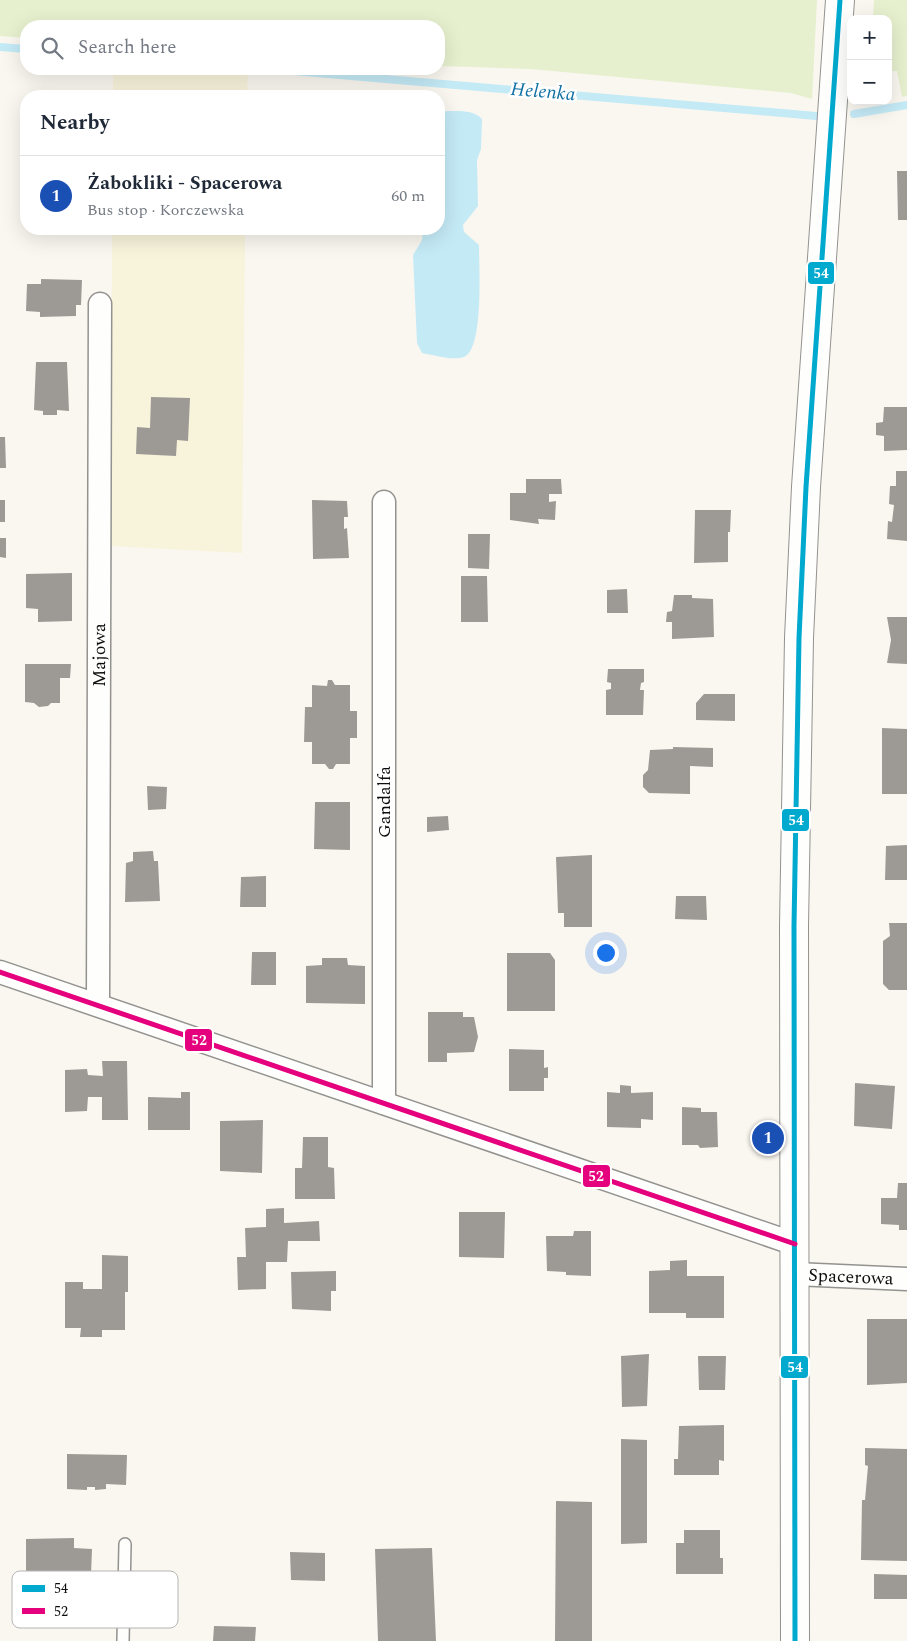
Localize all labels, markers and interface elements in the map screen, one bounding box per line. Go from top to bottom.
map controls [847,15,892,105]
button: + [847,15,892,60]
search box [20,20,445,75]
text: Search here [78,33,177,62]
icon: search [38,34,66,62]
button: − [847,60,892,105]
water label: Helenka [510,75,577,109]
text: Nearby [40,107,110,139]
text: Żabokliki - Spacerowa [87,169,282,198]
text: 1 [52,184,60,208]
text: 60 m [391,184,425,208]
text: Bus stop · Korczewska [87,198,244,222]
line badge: 54 [807,261,835,285]
text: 54 [813,263,829,284]
street label: Majowa [85,623,113,687]
street label: Gandalfa [371,766,398,838]
line badge: 54 [781,808,810,832]
text: 54 [788,810,804,831]
your location [593,940,619,966]
line badge: 52 [184,1028,213,1052]
text: 52 [191,1030,207,1051]
pin: 1 [752,1119,784,1157]
line badge: 52 [582,1164,611,1188]
text: 52 [588,1166,604,1187]
street label: Spacerowa [808,1261,894,1292]
line badge: 54 [780,1355,809,1379]
text: 54 [787,1357,803,1378]
legend [12,1571,178,1628]
text: 54 [54,1578,68,1599]
text: 52 [54,1601,68,1622]

